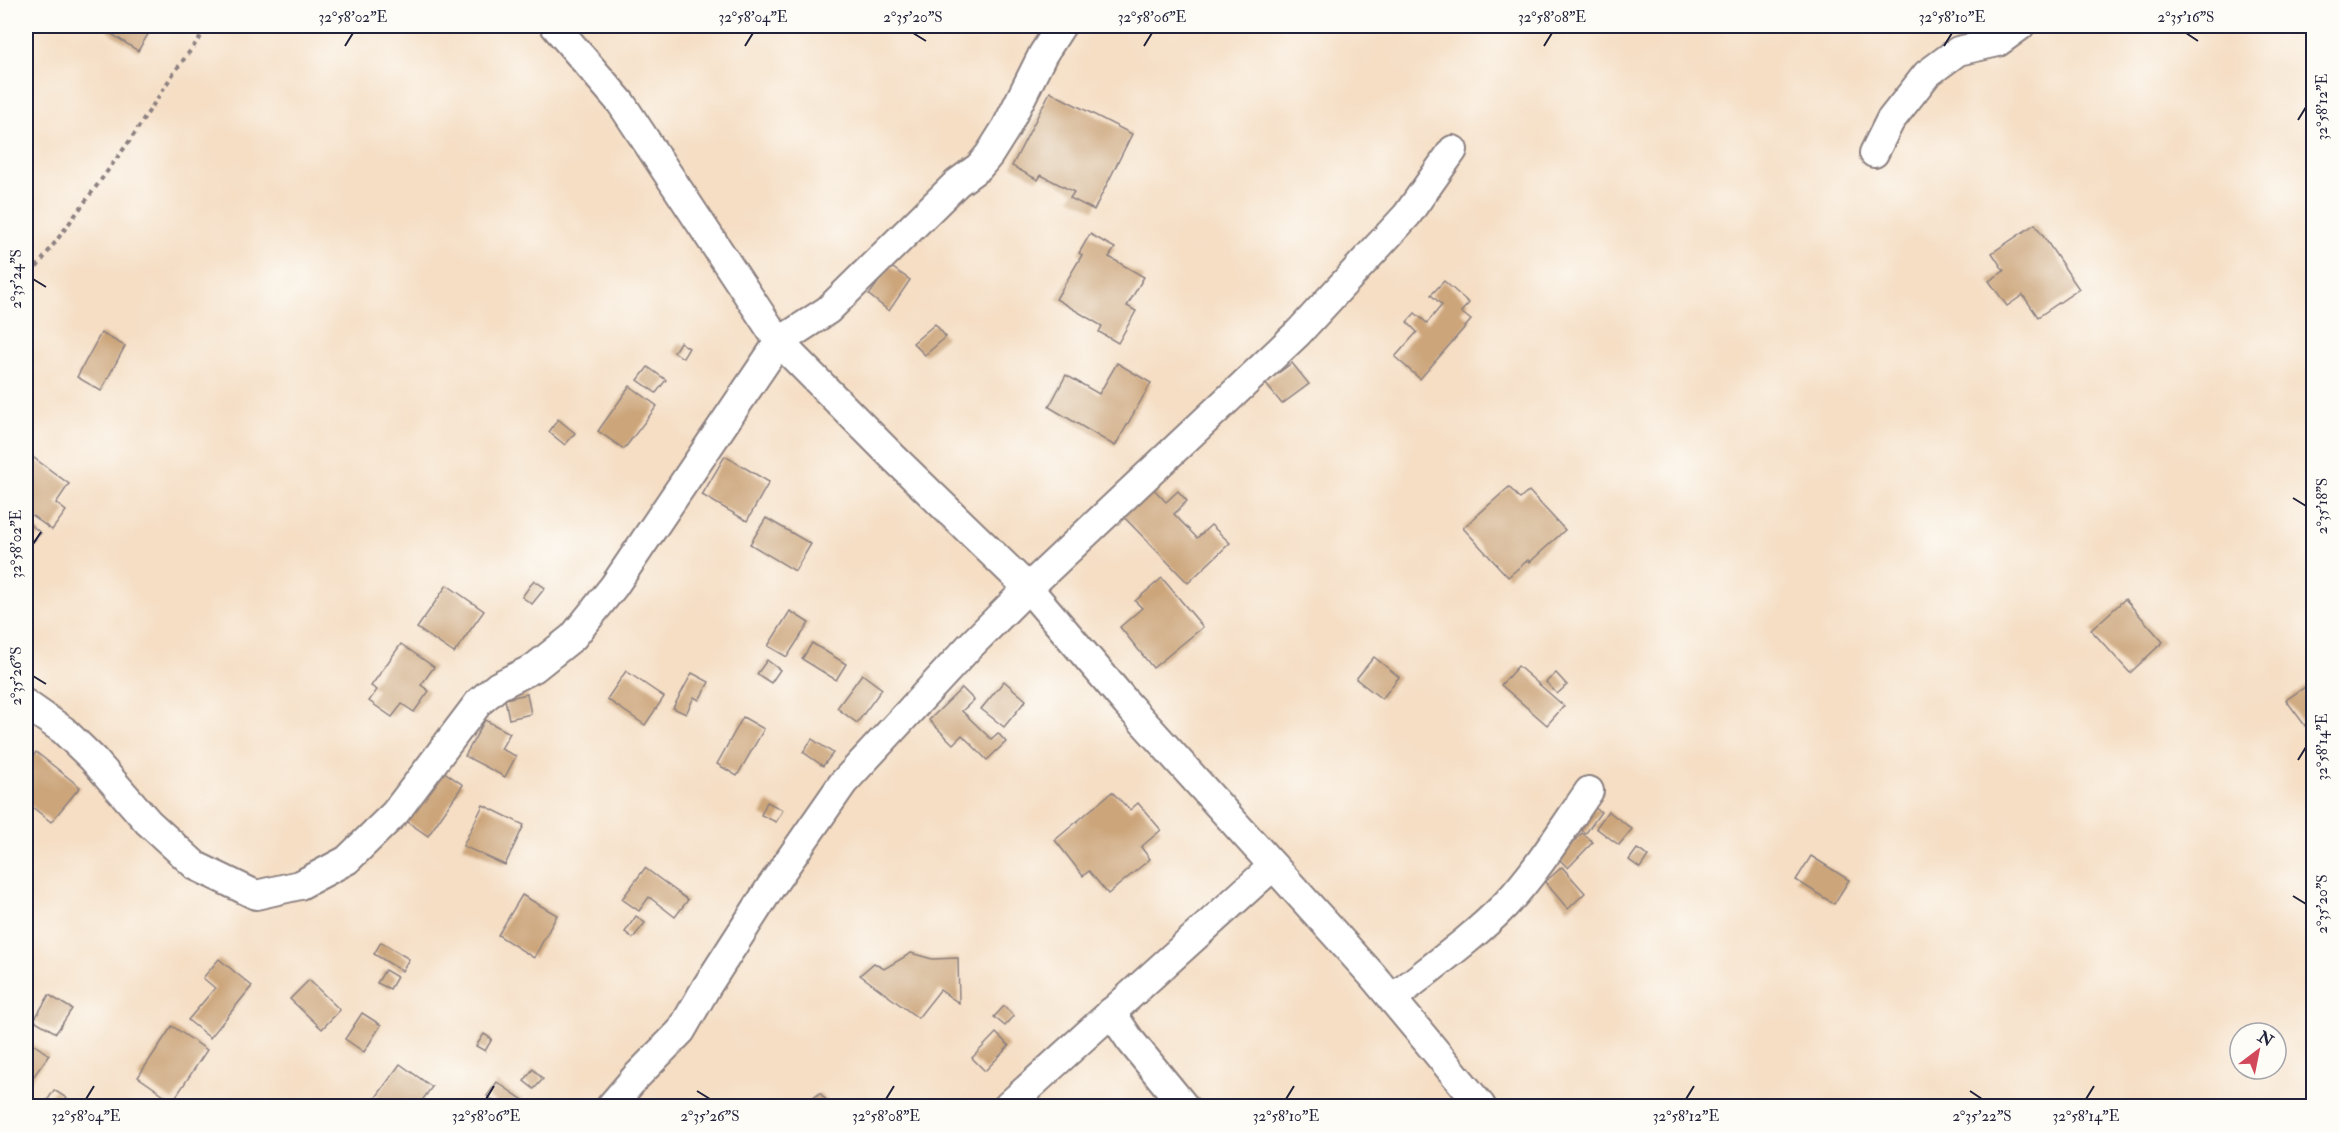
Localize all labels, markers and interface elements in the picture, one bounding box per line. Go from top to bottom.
text: 32°58'02"E [319,8,388,27]
text: 32°58'04"E [718,8,788,27]
text: 2°35'20"S [883,8,943,27]
text: 32°58'06"E [1118,8,1187,27]
text: 32°58'08"E [1518,8,1586,27]
text: 32°58'10"E [1919,8,1985,27]
text: 2°35'16"S [2158,8,2214,27]
text: 32°58'12"E [2313,74,2332,140]
text: 2°35'24"S [7,249,26,309]
text: 2°35'18"S [2313,478,2332,534]
text: 32°58'02"E [7,509,26,578]
text: 2°35'26"S [7,646,26,706]
text: 32°58'14"E [2313,713,2332,780]
text: 2°35'20"S [2313,874,2332,934]
north arrow [2228,1021,2288,1081]
text: N [2253,1026,2277,1052]
text: 32°58'04"E [51,1107,121,1126]
text: 32°58'06"E [452,1107,521,1126]
text: 2°35'26"S [680,1107,740,1126]
text: 32°58'08"E [852,1107,920,1126]
text: 32°58'10"E [1253,1107,1319,1126]
text: 32°58'12"E [1653,1107,1719,1126]
text: 2°35'22"S [1952,1107,2012,1126]
text: 32°58'14"E [2053,1107,2120,1126]

